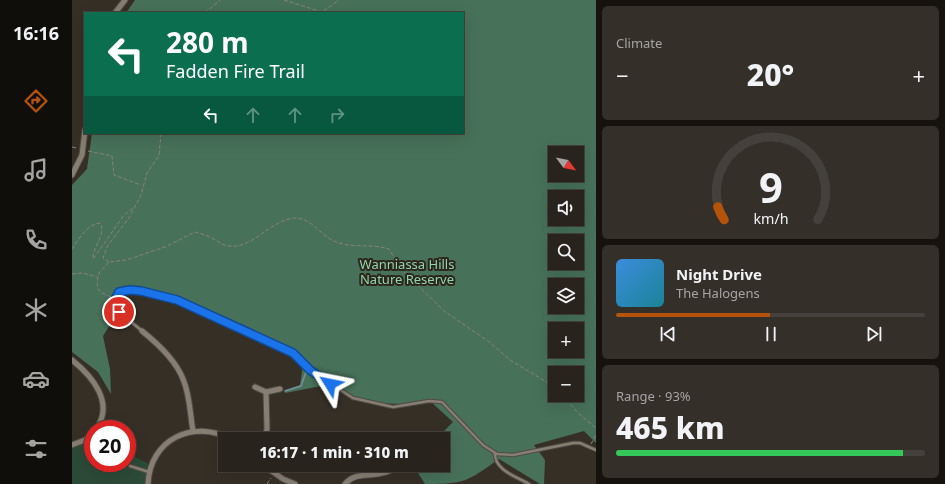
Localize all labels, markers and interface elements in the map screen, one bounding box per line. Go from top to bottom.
text: 16:16 [13,21,59,45]
text: 280 m [166,23,249,61]
icon: left [100,28,152,80]
text: Climate [616,34,662,52]
text: 20° [747,54,794,95]
text: Fadden Fire Trail [166,59,305,83]
text: − [616,60,629,90]
text: + [912,60,925,90]
icon: directions [22,87,50,115]
icon: left [200,104,222,126]
icon: ahead [242,104,264,126]
icon: ahead [284,104,306,126]
icon: right [326,104,348,126]
north arrow [548,146,584,182]
map controls [548,146,584,402]
icon: music [22,156,50,184]
text: 9 [759,159,782,215]
button: sound [548,190,584,226]
text: km/h [753,209,788,228]
icon: phone [22,226,50,254]
button: search [548,234,584,270]
park label: Wanniassa Hills Nature Reserve [360,255,454,288]
text: Night Drive [676,264,762,284]
button: layers [548,278,584,314]
text: The Halogens [676,284,760,302]
pin [102,295,136,329]
icon: climate [22,296,50,324]
icon: arrive [108,301,130,323]
button: + [548,322,584,358]
icon: previous [657,323,679,345]
icon: pause [760,323,782,345]
icon: next [863,323,885,345]
position arrow [309,363,351,405]
icon: car [22,365,50,393]
button: − [548,366,584,402]
text: Range · 93% [616,387,691,405]
text: 465 km [616,407,725,448]
speed limit sign: 20 [84,420,136,472]
icon: filters [22,435,50,463]
text: 16:17 · 1 min · 310 m [259,442,409,462]

